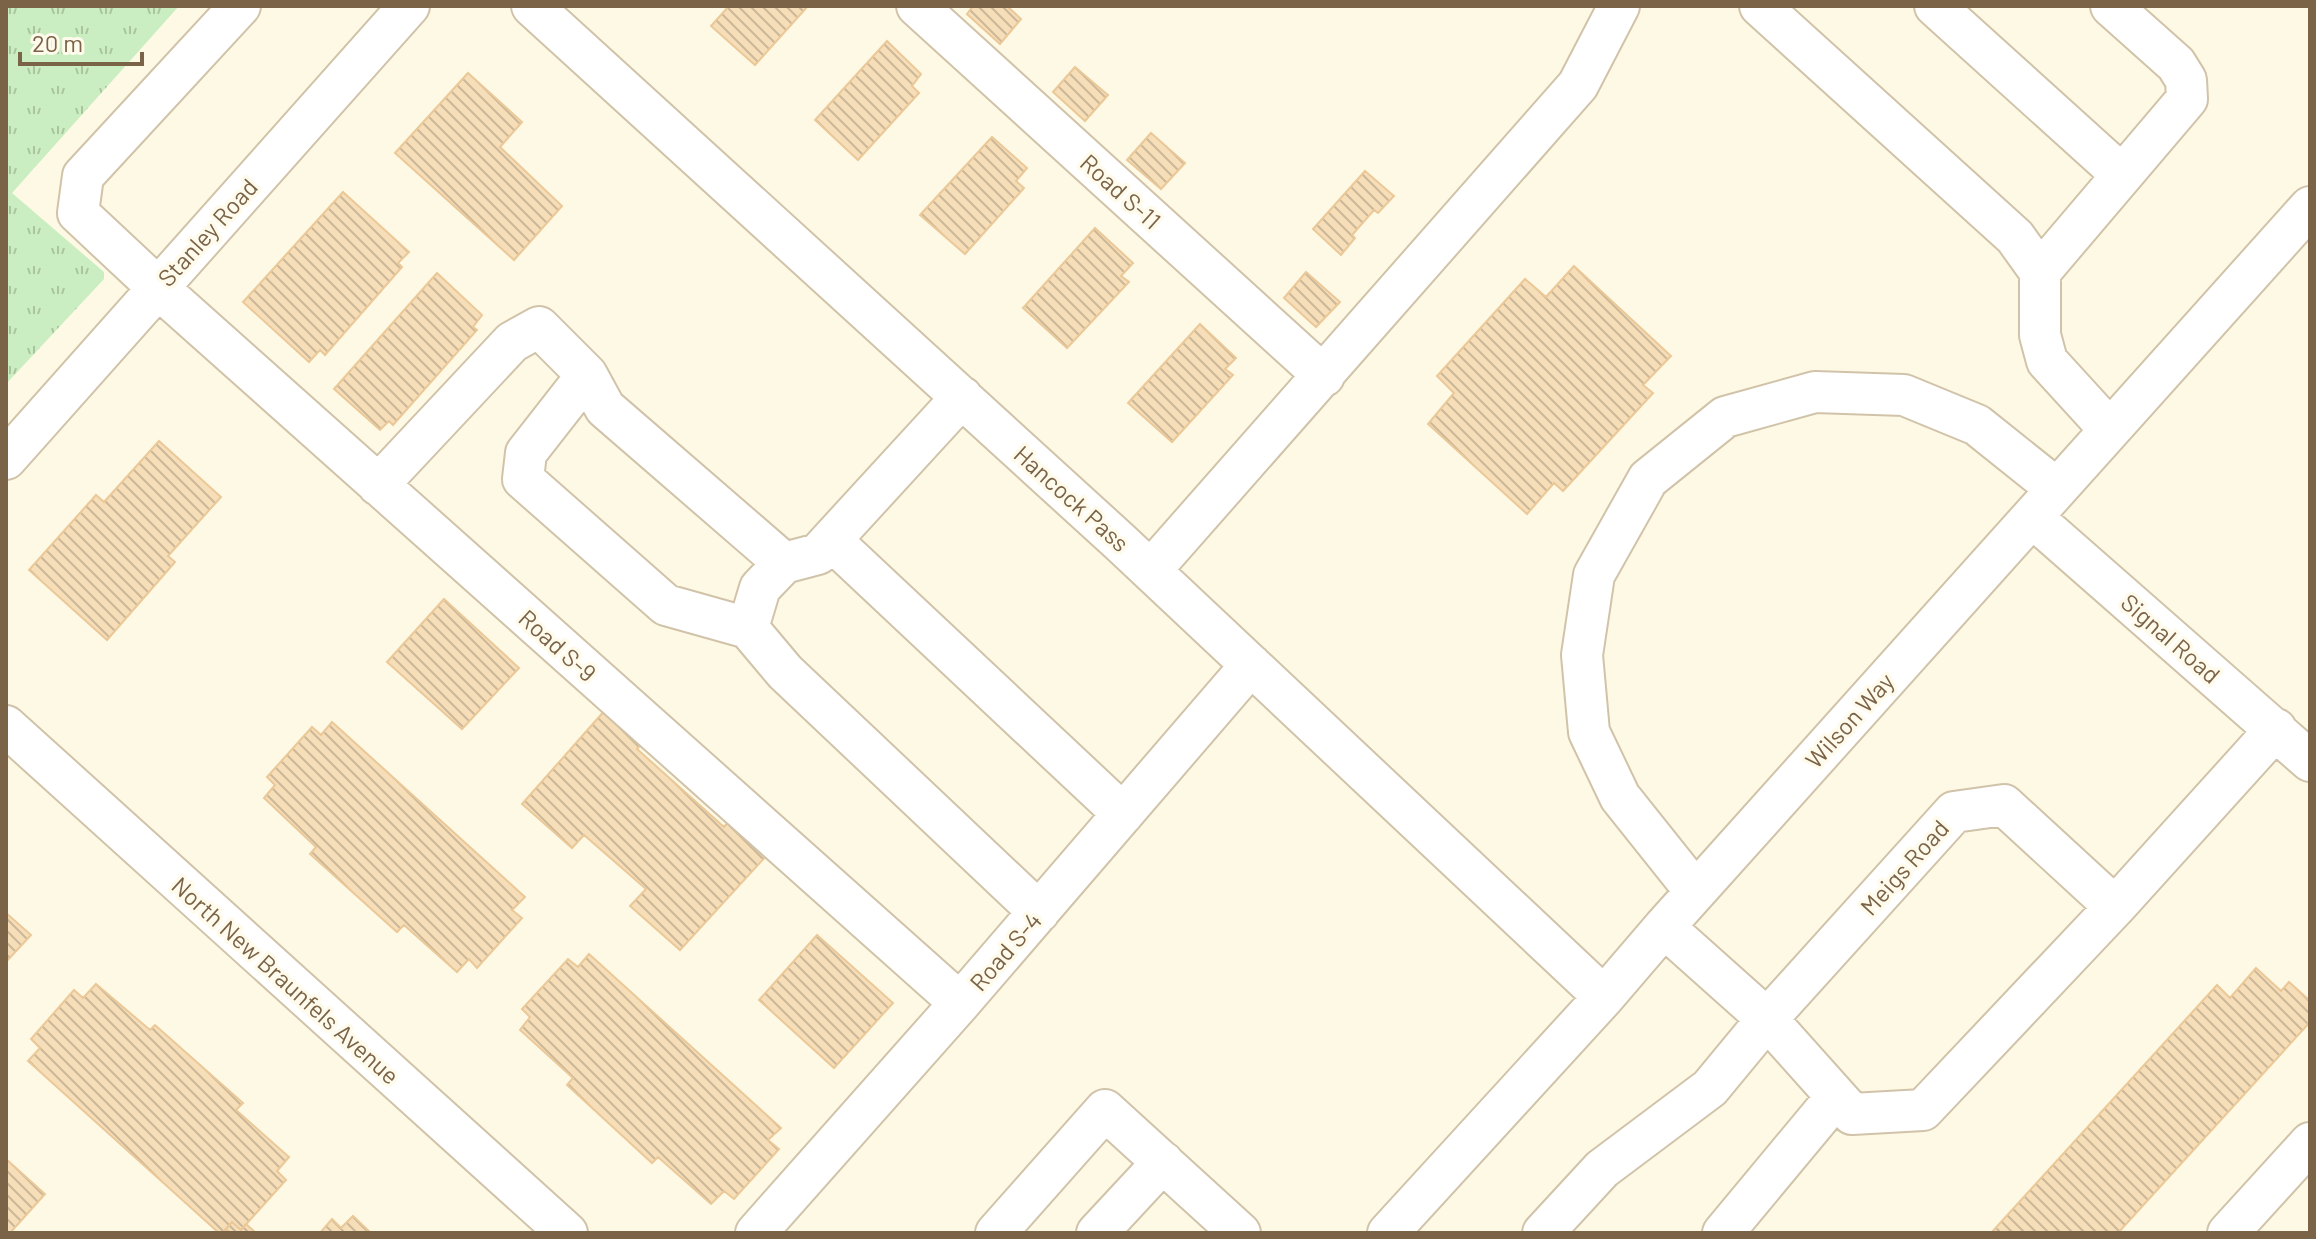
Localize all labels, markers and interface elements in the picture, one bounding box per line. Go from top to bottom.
scale bar [20,16,142,66]
text: 20 m [32,28,83,57]
street label: Road S-11 [1075,147,1167,235]
street label: Stanley Road [151,172,263,292]
street label: Hancock Pass [1009,439,1135,557]
street label: Signal Road [2116,587,2226,689]
street label: Road S-9 [513,603,603,687]
street label: Wilson Way [1799,666,1899,774]
street label: Meigs Road [1854,813,1954,921]
street label: North New Braunfels Avenue [166,870,406,1090]
street label: Road S-4 [963,906,1047,996]

